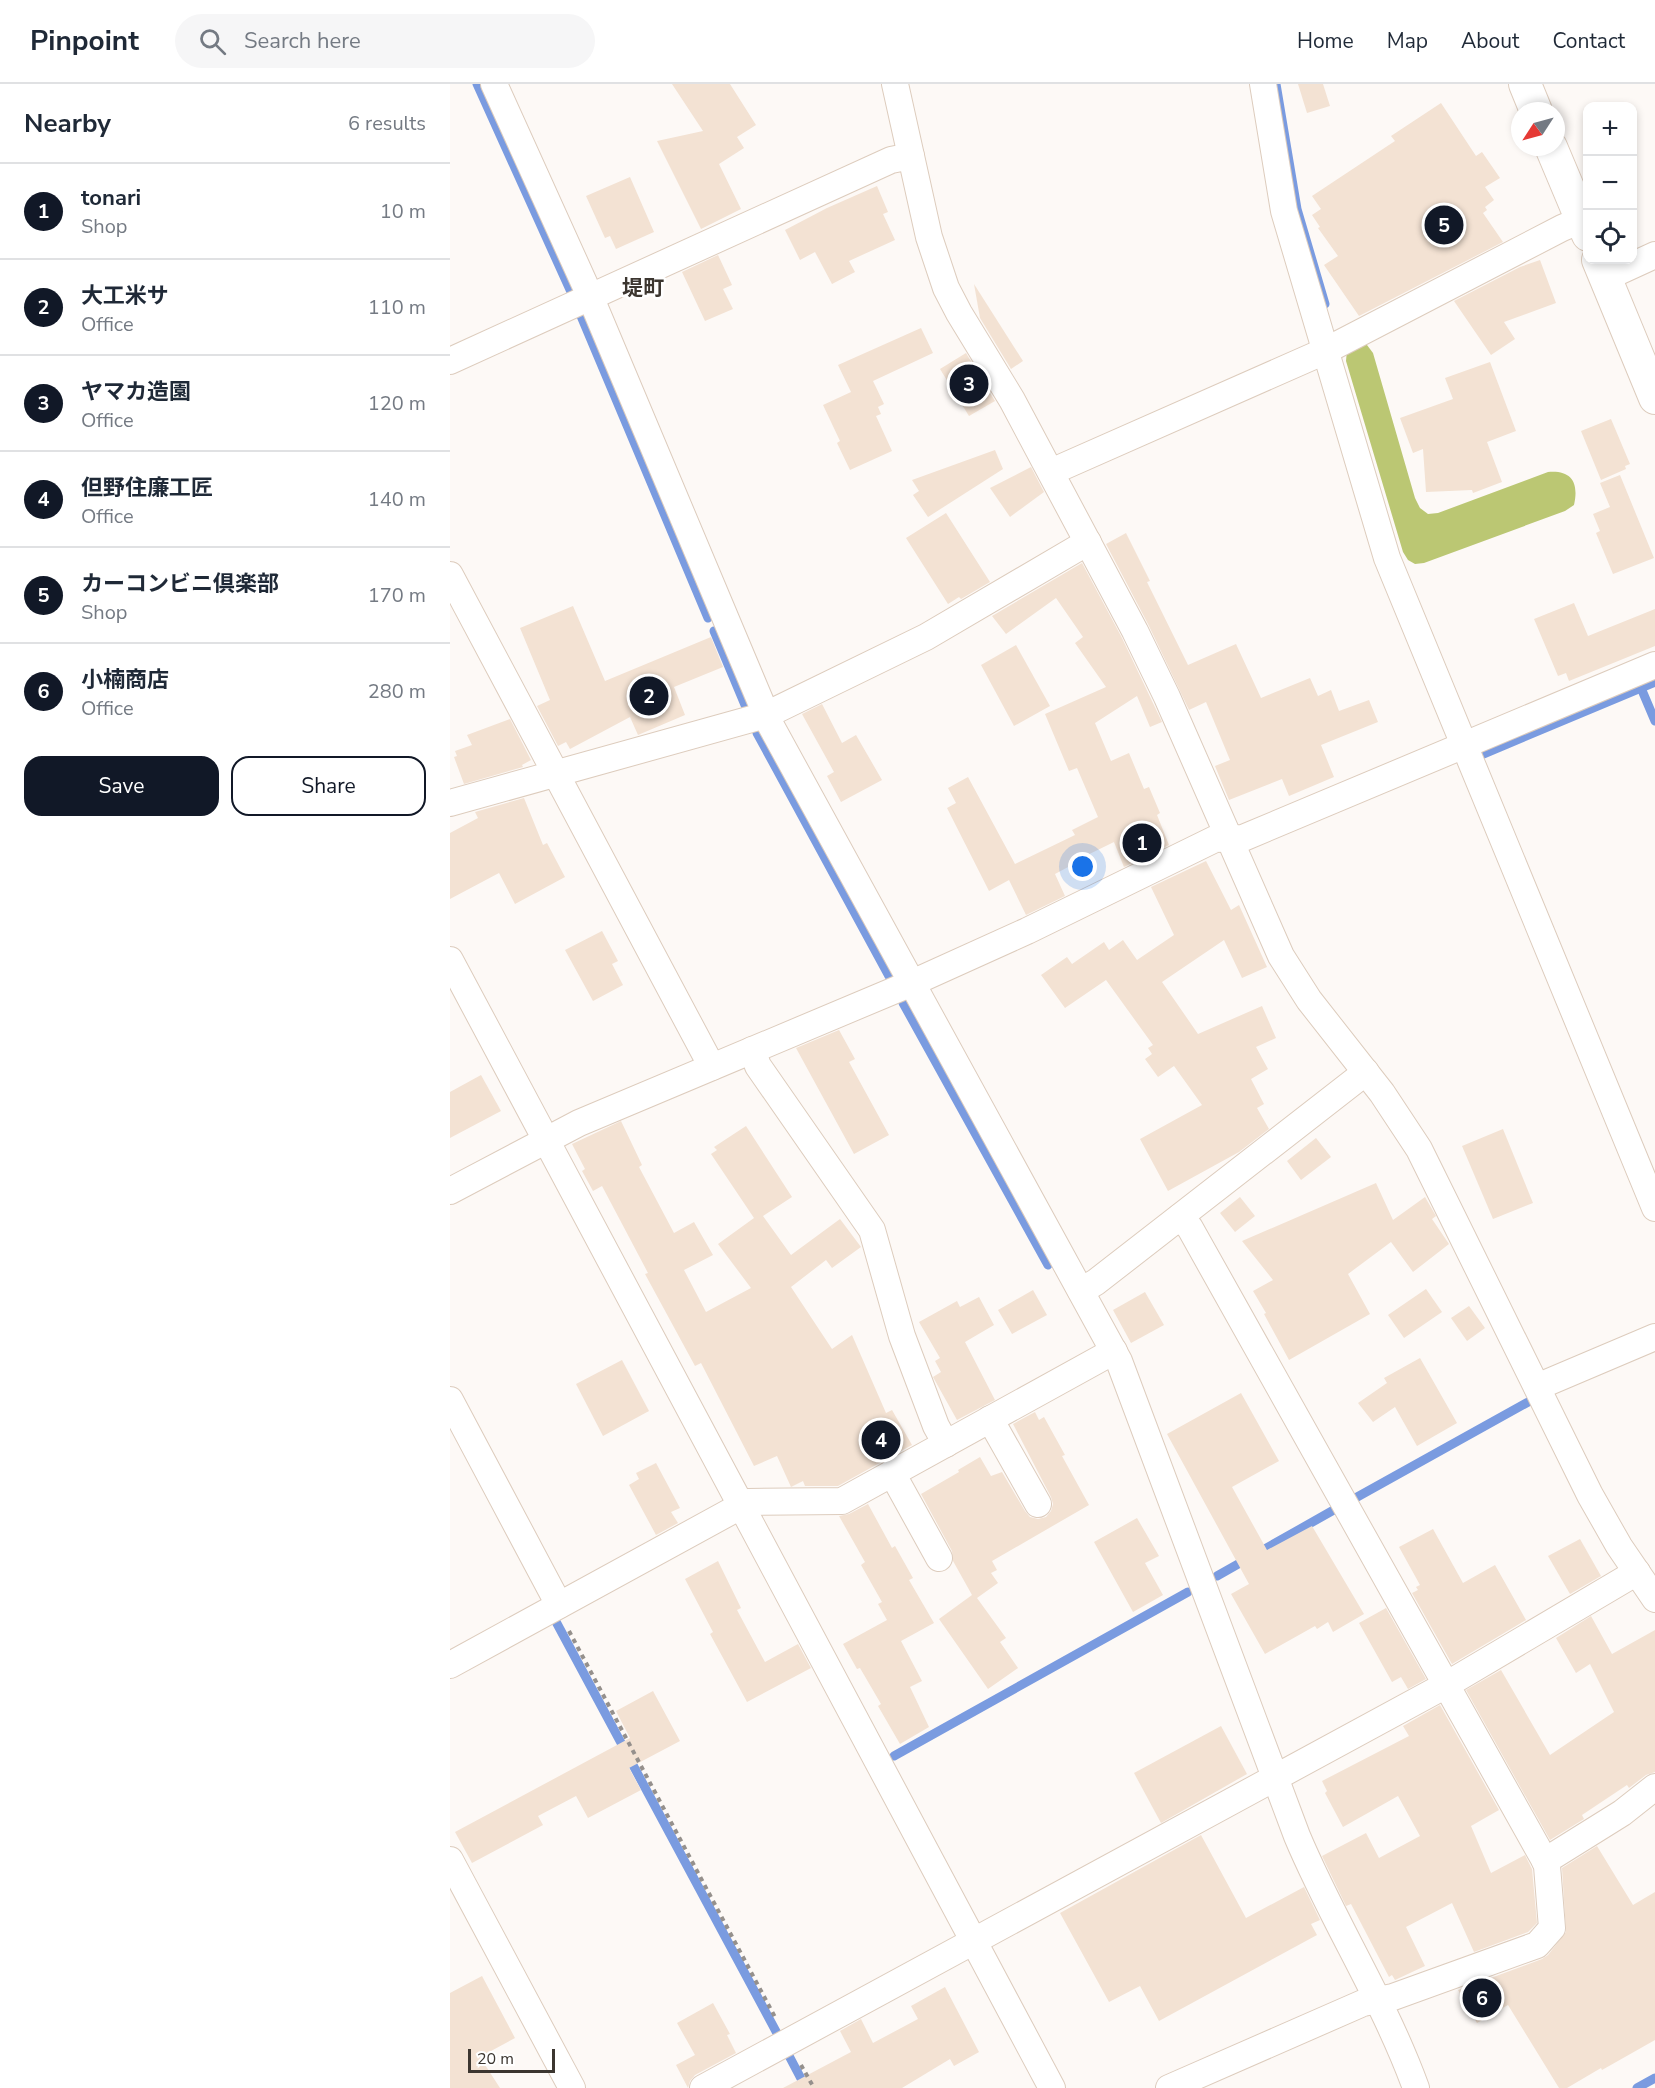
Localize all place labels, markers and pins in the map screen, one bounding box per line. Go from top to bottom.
pin: 5 [1424,202,1464,248]
pin: 3 [950,362,988,406]
pin: 2 [630,674,668,718]
pin: 1 [1122,820,1162,866]
pin: 4 [862,1418,900,1462]
pin: 6 [1462,1976,1502,2020]

